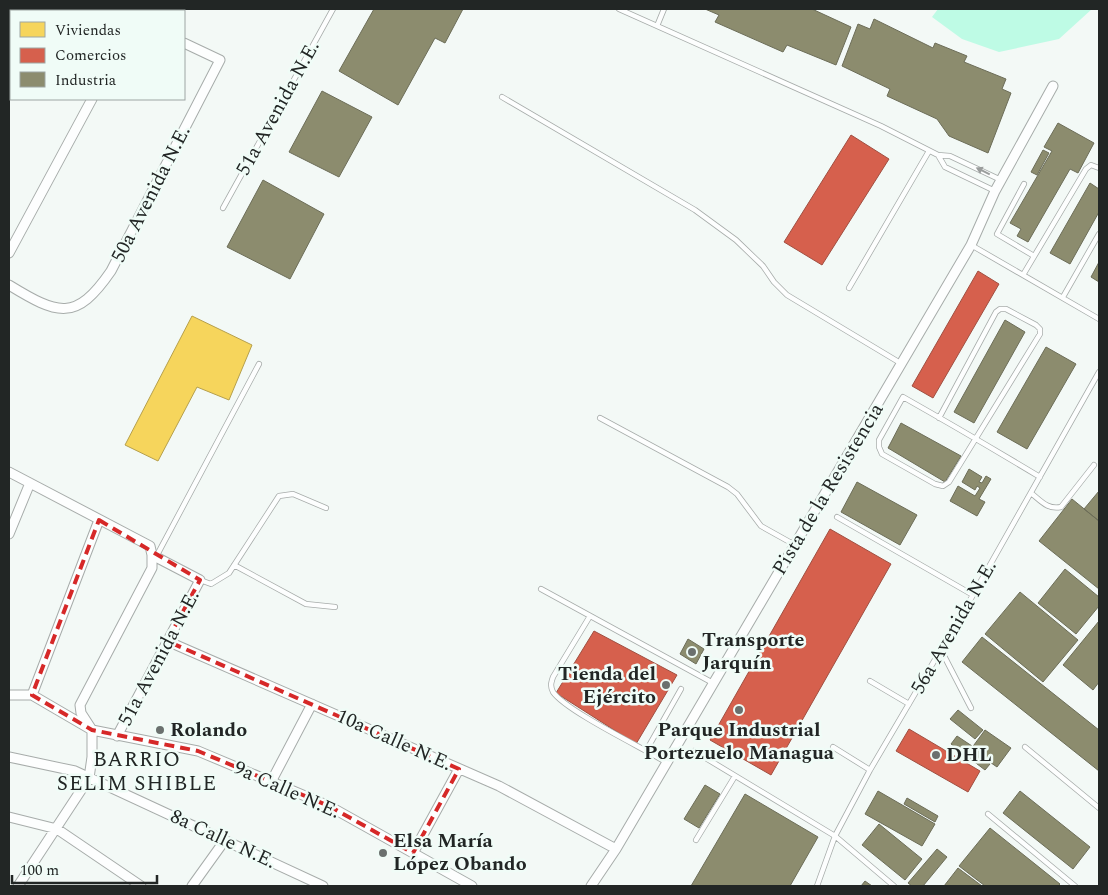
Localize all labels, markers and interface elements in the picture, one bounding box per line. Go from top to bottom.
legend [10,10,185,100]
text: Viviendas [55,19,121,42]
street label: 51a Avenida N.E. [228,35,328,181]
text: Comercios [55,44,127,67]
text: Industria [55,69,117,92]
street label: 50a Avenida N.E. [103,120,199,268]
one-way arrow [976,167,990,175]
street label: Pista de la Resistencia [765,397,891,581]
street label: 56a Avenida N.E. [903,554,1005,700]
street label: 51a Avenida N.E. [110,585,208,731]
place label: Transporte Jarquín [702,625,805,678]
marker: Transporte Jarquín [686,646,698,658]
place label: Tienda del Ejército [558,659,656,712]
marker: Tienda del Ejército [660,679,672,691]
street label: 10a Calle N.E. [331,701,457,779]
marker: Parque Industrial Portezuelo Managua [733,704,745,716]
place label: Rolando [170,715,247,745]
place label: Parque Industrial Portezuelo Managua [644,715,835,768]
marker: Rolando [154,724,166,736]
place label: DHL [946,740,992,770]
district label: BARRIO SELIM SHIBLE [57,744,217,800]
marker: DHL [930,749,942,761]
street label: 9a Calle N.E. [229,753,345,827]
street label: 8a Calle N.E. [165,801,281,877]
place label: Elsa María López Obando [393,826,527,879]
marker: Elsa María López Obando [377,847,389,859]
scale bar [12,852,158,884]
text: 100 m [20,859,59,882]

